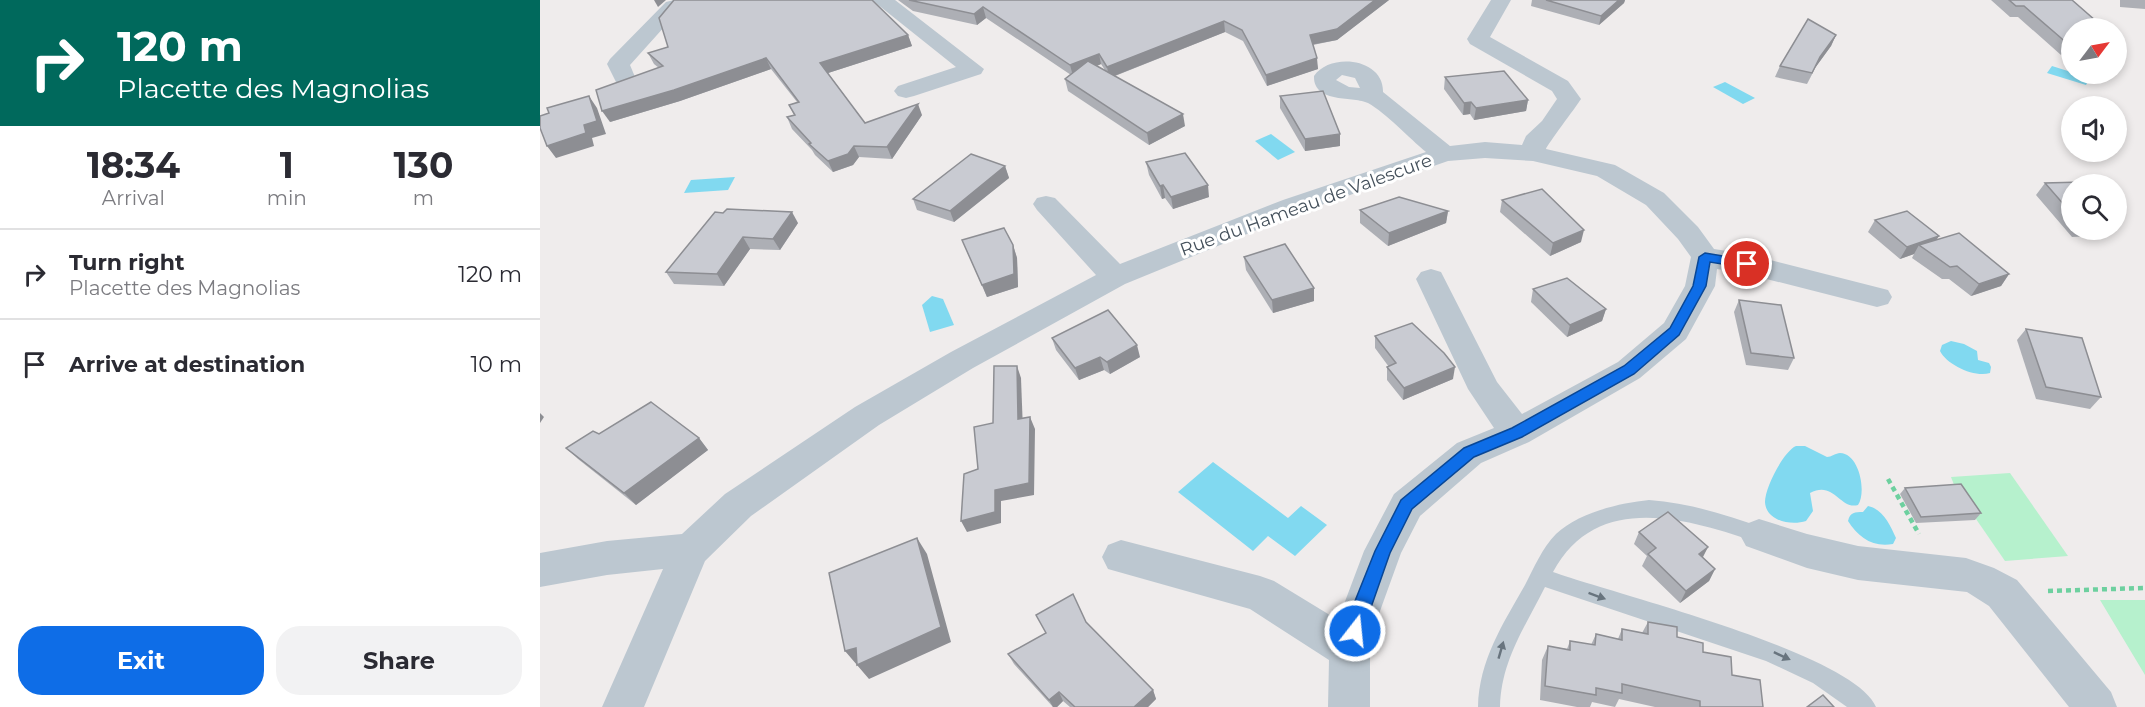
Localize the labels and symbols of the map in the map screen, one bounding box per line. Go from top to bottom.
north arrow [2061,18,2127,84]
street label: Rue du Hameau de Valescure [1177,149,1435,261]
pin [1721,238,1772,289]
one-way arrow [1588,592,1606,602]
position arrow [1323,599,1387,663]
one-way arrow [1497,641,1506,659]
one-way arrow [1774,651,1792,661]

